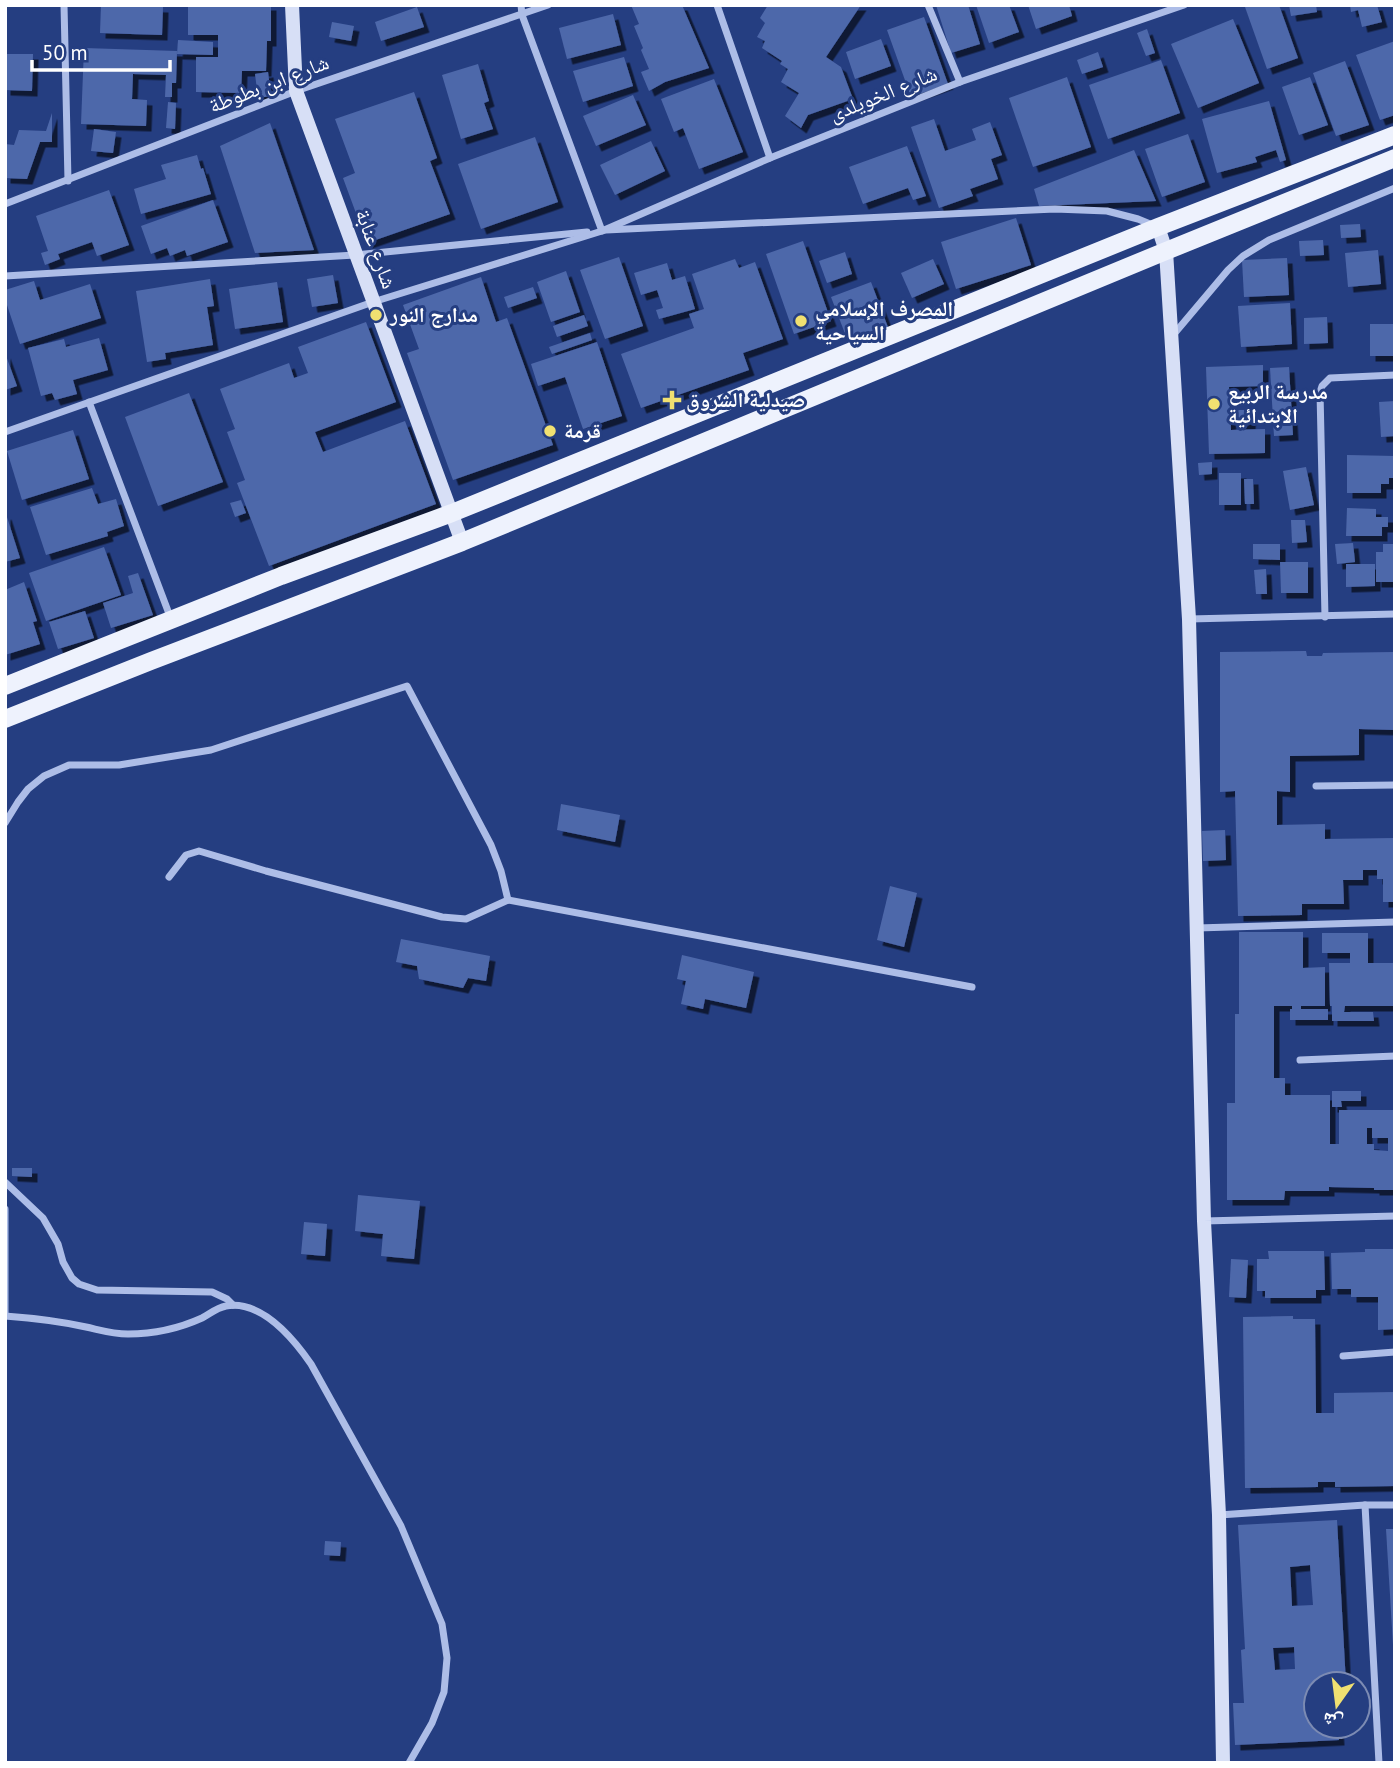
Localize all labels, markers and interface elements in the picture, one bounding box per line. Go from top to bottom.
scale bar [32,28,170,72]
text: 50 m [42,39,88,66]
street label: شارع ابن بطوطة [205,48,333,119]
street label: شارع الخويلدى [825,60,941,127]
street label: شارع عنابة [350,205,403,292]
place label: المصرف الإسلامي السياحية [815,295,953,346]
place label: مدارج النور [389,301,478,328]
marker: مدارج النور [368,307,384,323]
marker: المصرف الإسلامي السياحية [793,313,809,329]
place label: مدرسة الربيع الابتدائية [1228,378,1328,429]
place label: صيدلية الشروق [686,386,805,413]
marker: صيدلية الشروق [664,392,680,408]
marker: مدرسة الربيع الابتدائية [1206,396,1222,412]
place label: قرمة [564,417,601,444]
marker: قرمة [542,423,558,439]
north arrow [1302,1670,1372,1740]
text: ش [1320,1707,1346,1736]

